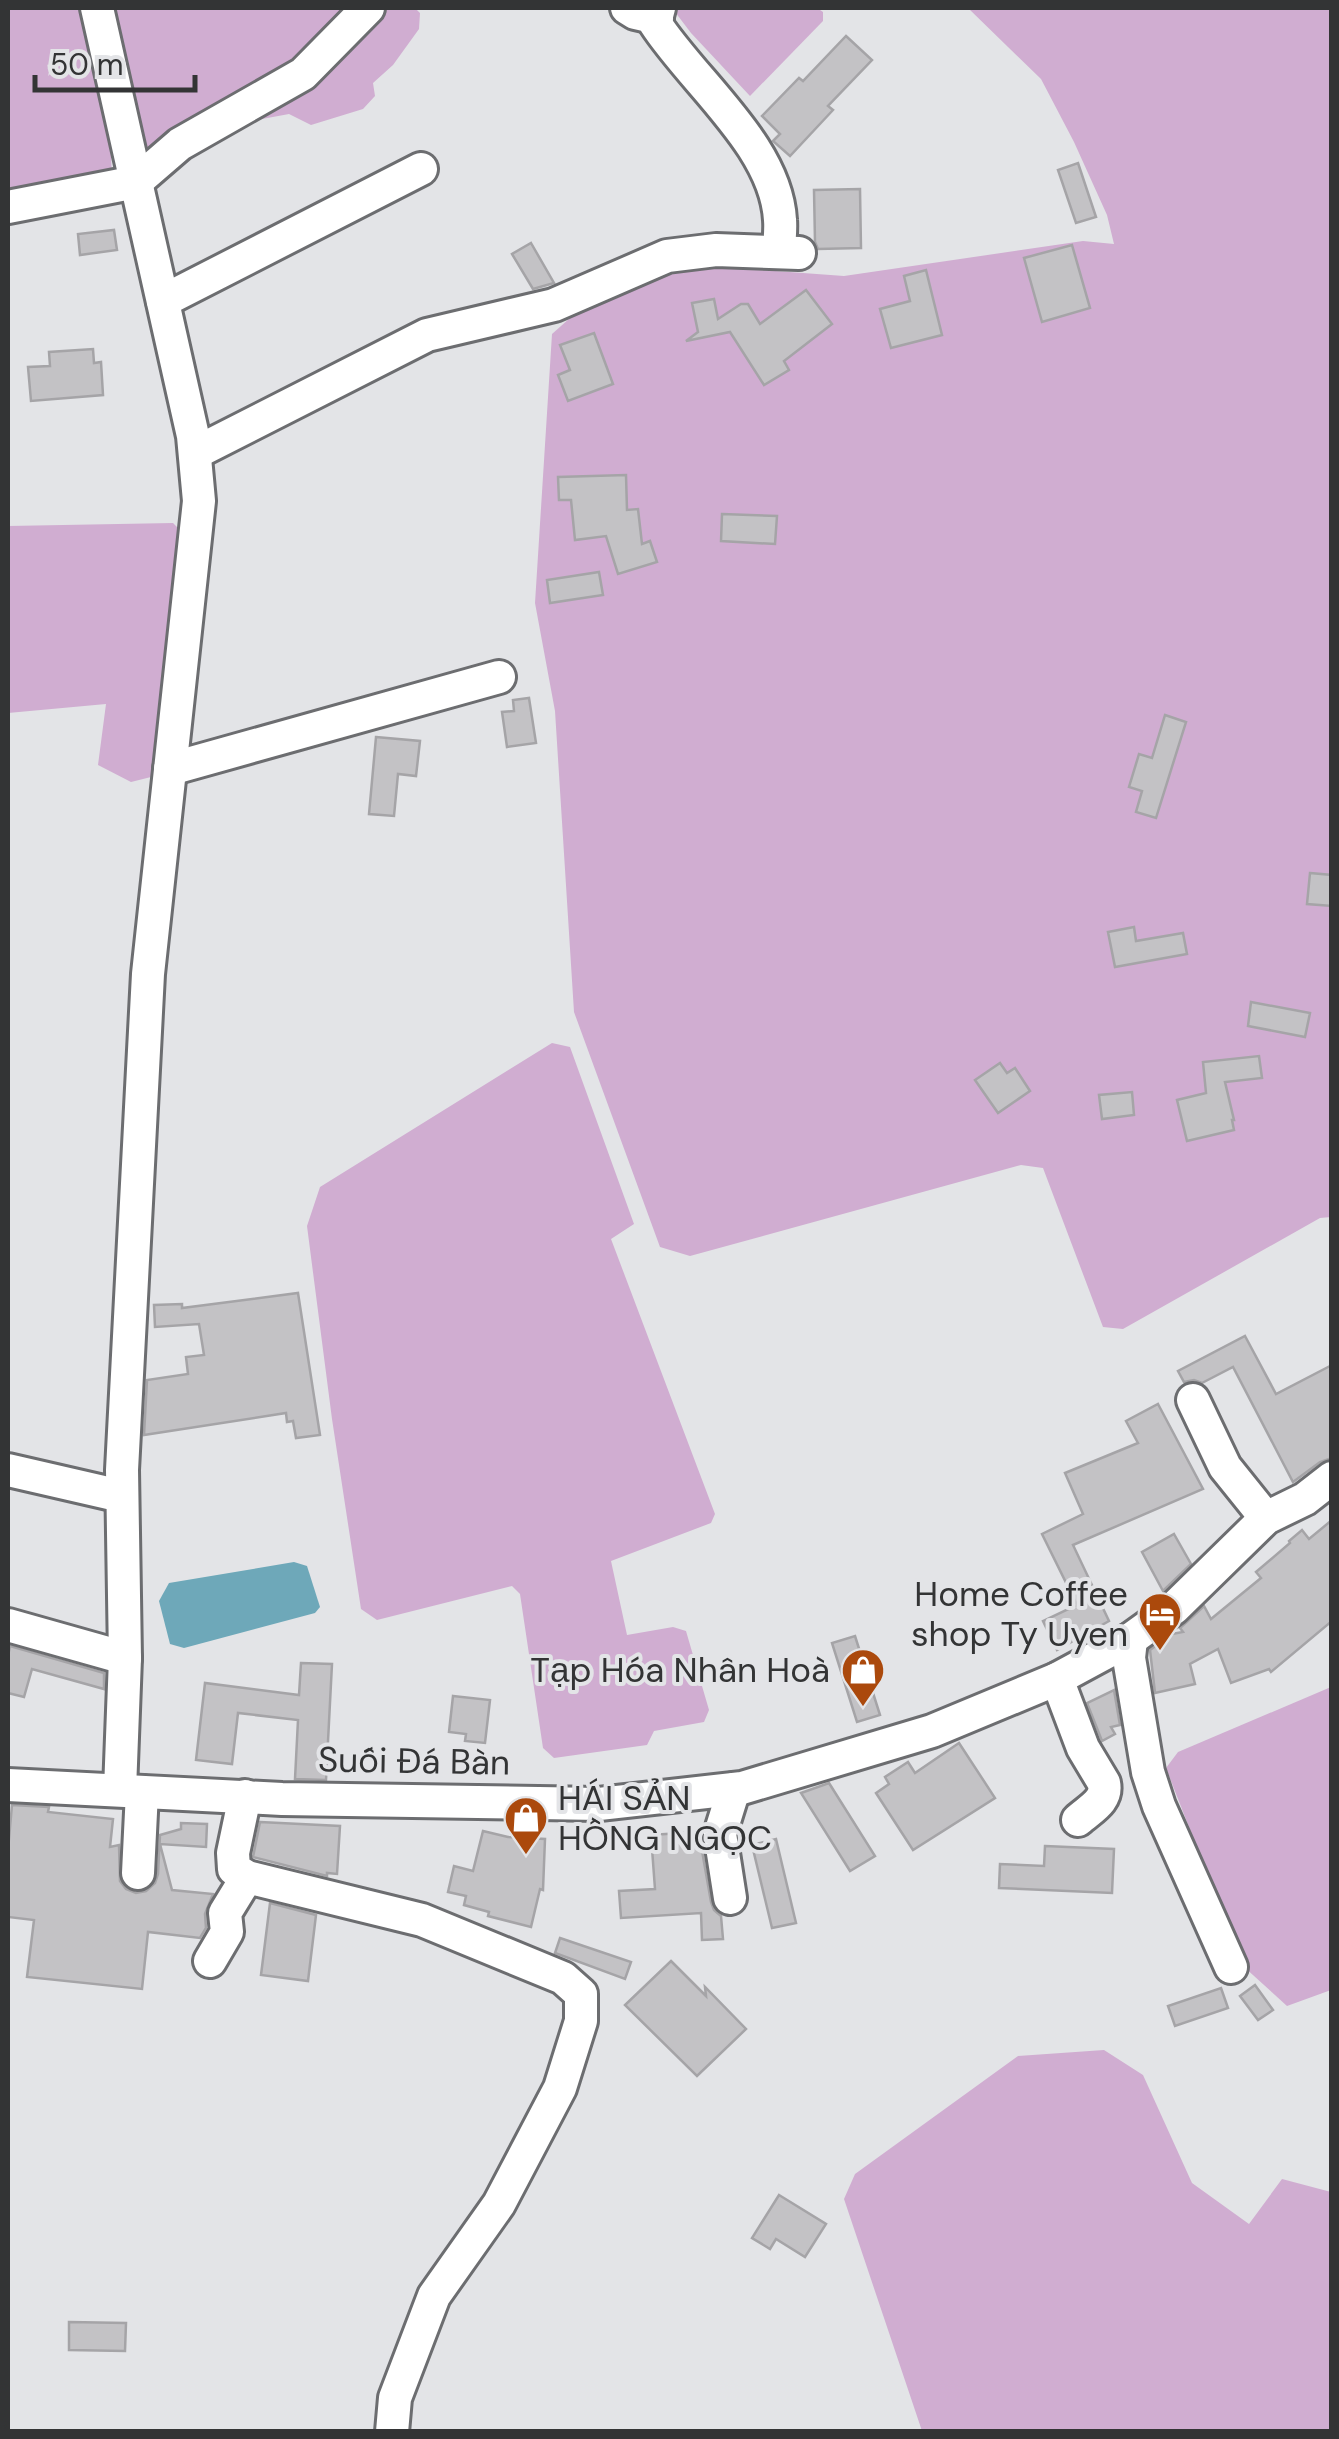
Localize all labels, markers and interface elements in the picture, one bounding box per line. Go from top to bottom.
scale bar [35,30,195,92]
text: 50 m [50,45,124,84]
place label: Home Coffee shop Ty Uyen [911,1571,1128,1657]
hotel icon: Home Coffee shop Ty Uyen [1137,1591,1183,1652]
place label: Tạp Hóa Nhân Hoà [530,1647,830,1693]
shop icon: Tạp Hóa Nhân Hoà [840,1647,886,1708]
street label: Suối Đá Bàn [317,1736,511,1786]
place label: HÁI SẢN HỒNG NGỌC [558,1775,772,1861]
shop icon: HÁI SẢN HỒNG NGỌC [503,1795,549,1856]

